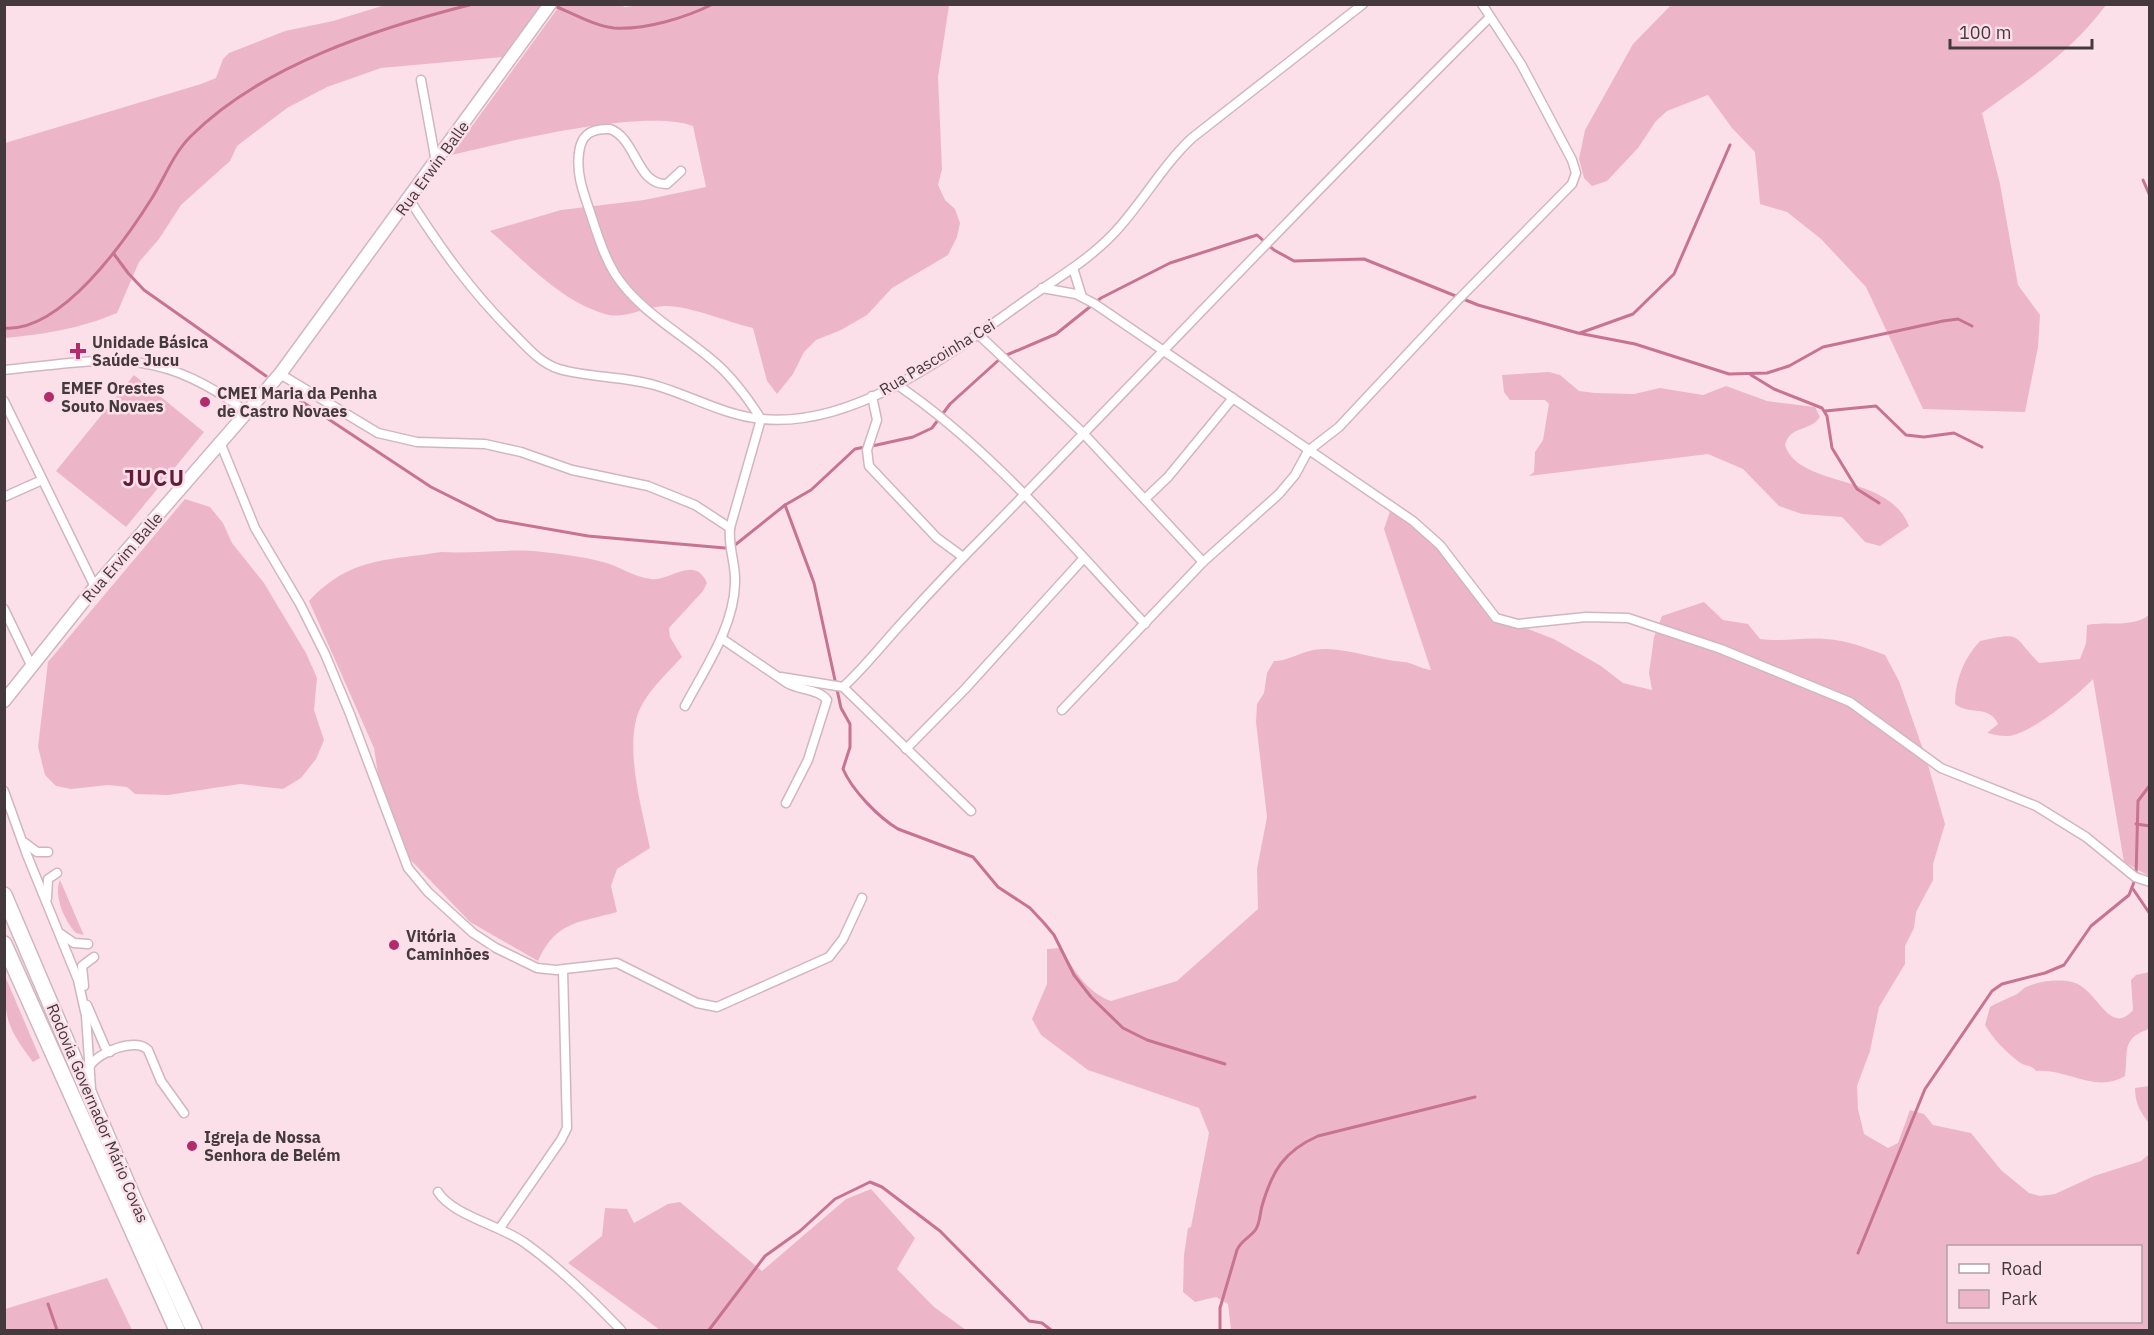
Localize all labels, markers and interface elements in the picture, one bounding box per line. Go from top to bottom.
scale bar [1950,12,2092,50]
text: 100 m [1959,21,2011,44]
street label: Rua Erwin Balle [391,116,473,219]
street label: Rua Pascoinha Cei [875,315,999,399]
place label: Unidade Básica Saúde Jucu [92,332,208,370]
marker: Unidade Básica Saúde Jucu [69,342,87,360]
place label: EMEF Orestes Souto Novaes [61,378,165,416]
place label: CMEI Maria da Penha de Castro Novaes [217,383,377,421]
marker: EMEF Orestes Souto Novaes [42,390,56,404]
marker: CMEI Maria da Penha de Castro Novaes [198,395,212,409]
district label: JUCU [122,463,186,492]
street label: Rua Ervim Balle [77,508,167,606]
place label: Vitória Caminhões [406,926,490,964]
marker: Vitória Caminhões [387,938,401,952]
street label: Rodovia Governador Mário Covas [43,1000,153,1226]
place label: Igreja de Nossa Senhora de Belém [204,1127,341,1165]
marker: Igreja de Nossa Senhora de Belém [185,1139,199,1153]
legend [1947,1245,2142,1323]
text: Road [2001,1257,2042,1280]
text: Park [2001,1287,2038,1310]

